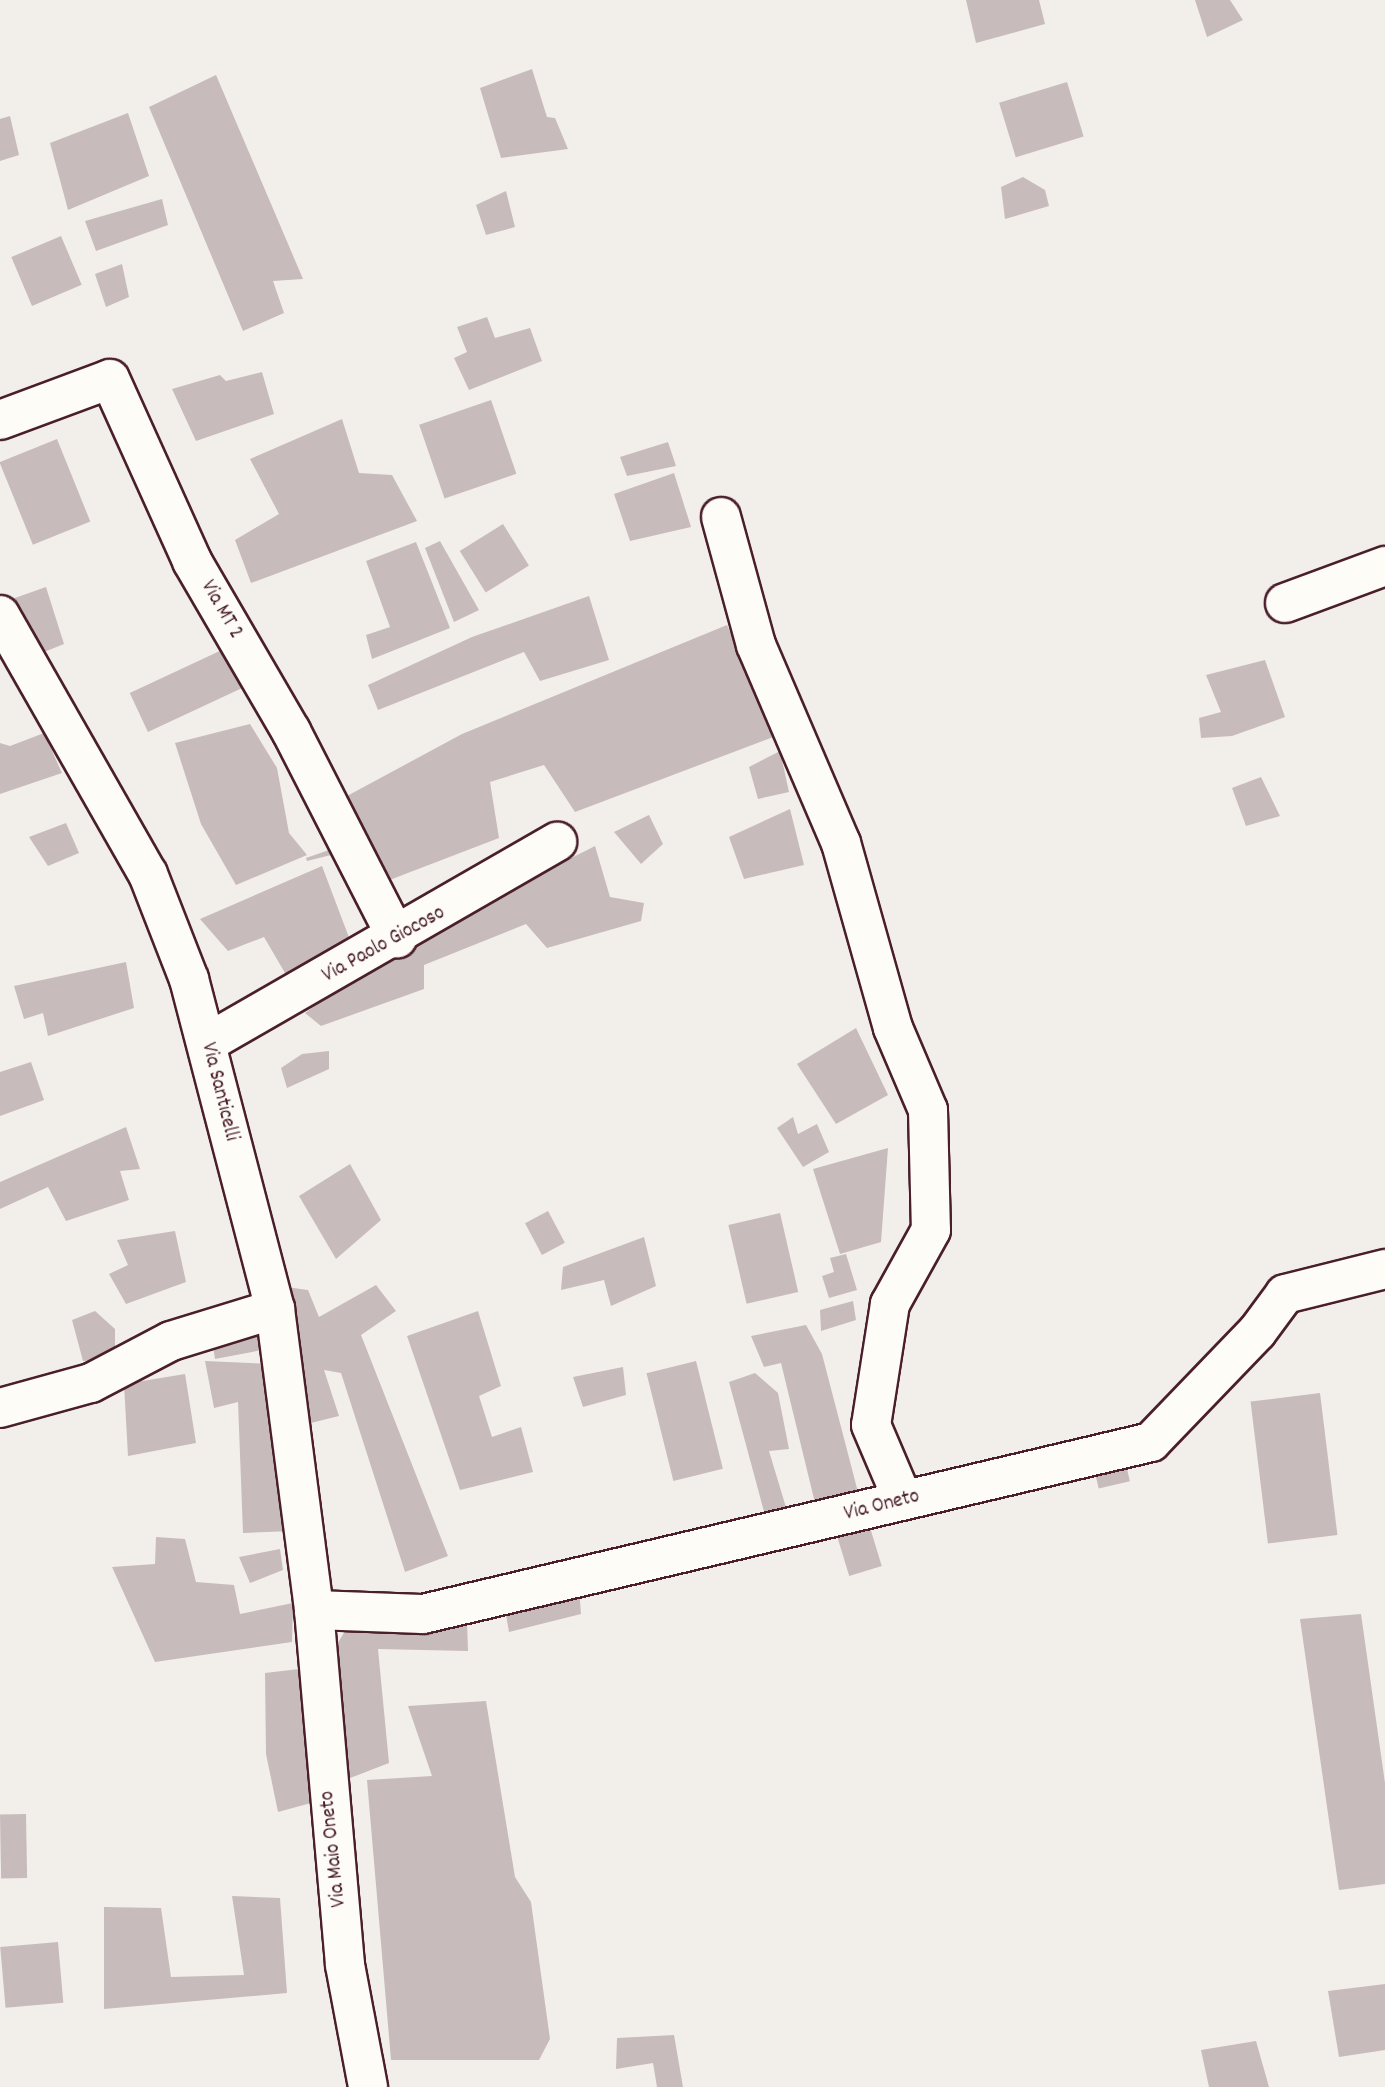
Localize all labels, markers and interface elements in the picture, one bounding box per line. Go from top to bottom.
street label: Via MT 2 [194,576,248,644]
street label: Via Paolo Giocoso [318,901,450,989]
street label: Via Santicelli [195,1040,243,1144]
street label: Via Oneto [842,1484,922,1528]
street label: Via Maio Oneto [315,1790,353,1908]

